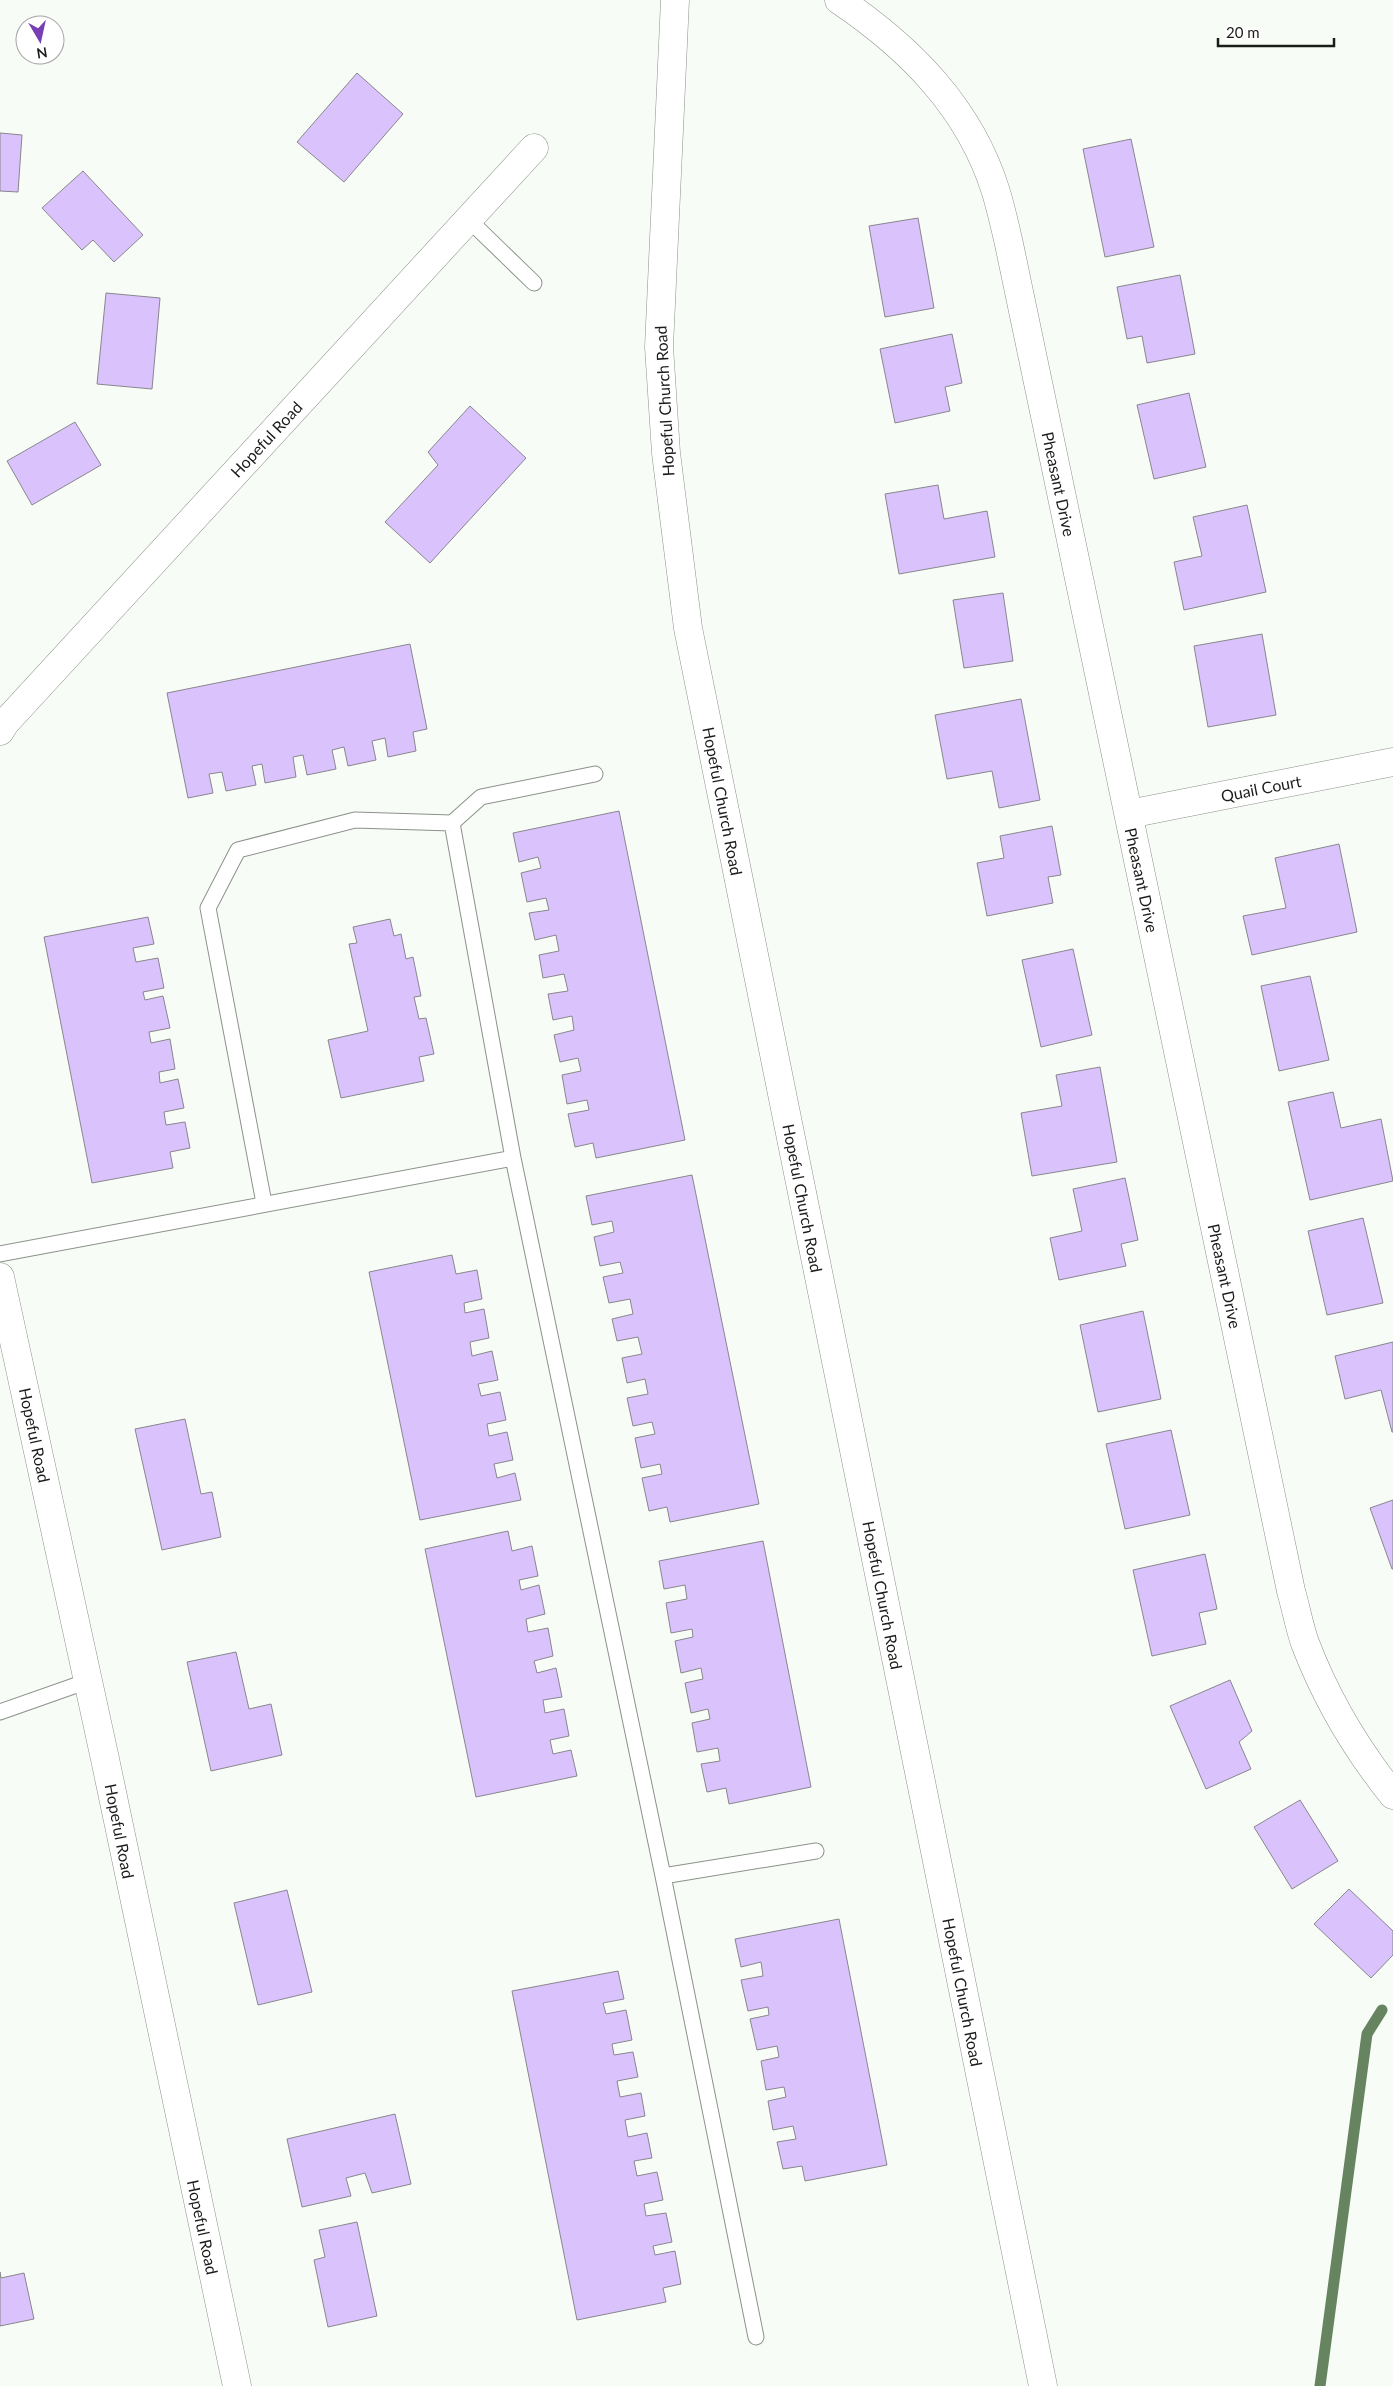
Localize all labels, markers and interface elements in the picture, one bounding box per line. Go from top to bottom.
north arrow [15,15,65,65]
scale bar [1218,15,1334,47]
text: 20 m [1226,23,1260,41]
text: N [35,44,49,63]
street label: Hopeful Church Road [651,325,677,477]
street label: Hopeful Road [226,397,306,481]
street label: Pheasant Drive [1039,430,1079,538]
street label: Hopeful Church Road [699,725,747,877]
street label: Quail Court [1219,771,1303,805]
street label: Pheasant Drive [1122,826,1162,934]
street label: Hopeful Church Road [779,1122,827,1274]
street label: Pheasant Drive [1205,1222,1245,1330]
street label: Hopeful Road [16,1386,54,1484]
street label: Hopeful Church Road [859,1519,907,1671]
street label: Hopeful Road [101,1782,139,1880]
street label: Hopeful Church Road [939,1916,987,2068]
street label: Hopeful Road [184,2178,222,2276]

